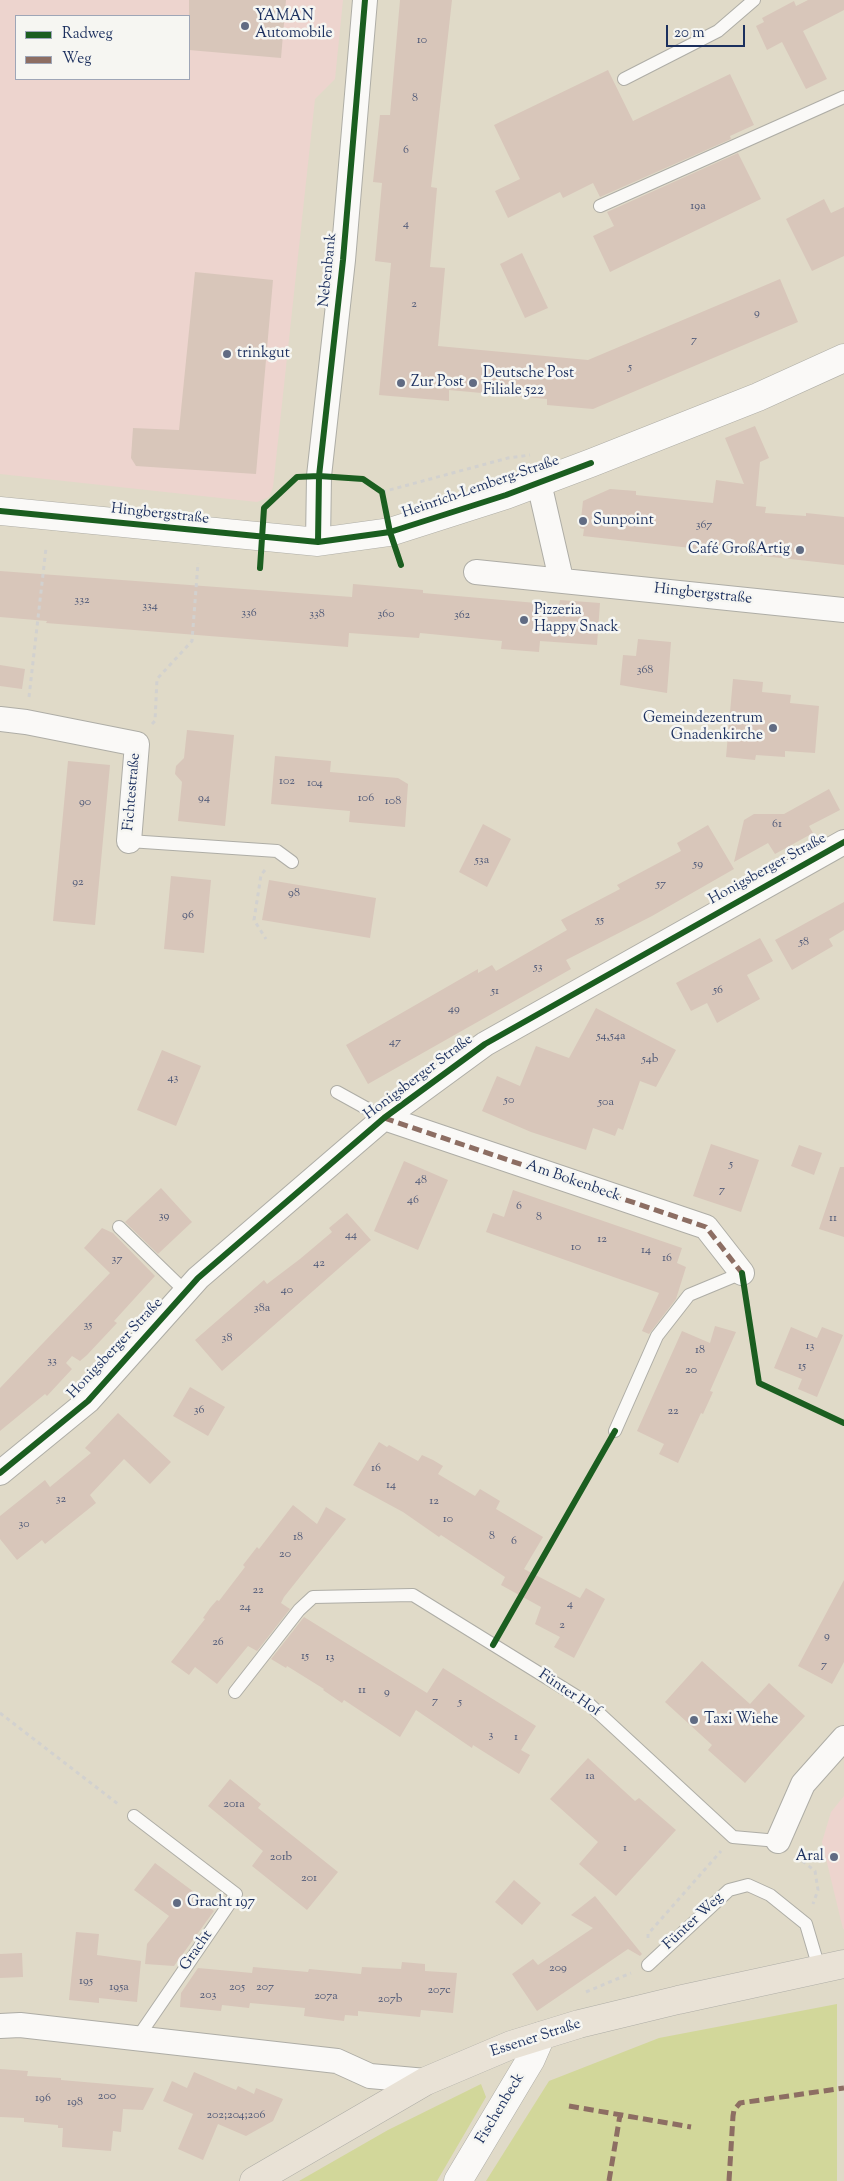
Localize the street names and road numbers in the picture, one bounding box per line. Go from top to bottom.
street label: Nebenbank [316,232,342,308]
street label: Heinrich-Lemberg-Straße [400,453,562,523]
street label: Hingbergstraße [110,501,210,529]
street label: Hingbergstraße [653,581,753,609]
street label: Fichtestraße [121,752,145,832]
street label: Honigsberger Straße [706,830,830,910]
street label: Honigsberger Straße [361,1031,477,1125]
street label: Am Bokenbeck [523,1157,623,1207]
street label: Honigsberger Straße [65,1295,167,1403]
street label: Fünter Hof [534,1667,604,1721]
street label: Fünter Weg [660,1890,728,1954]
street label: Gracht [177,1927,217,1975]
street label: Essener Straße [489,2016,583,2062]
street label: Fischenbeck [473,2070,529,2148]

